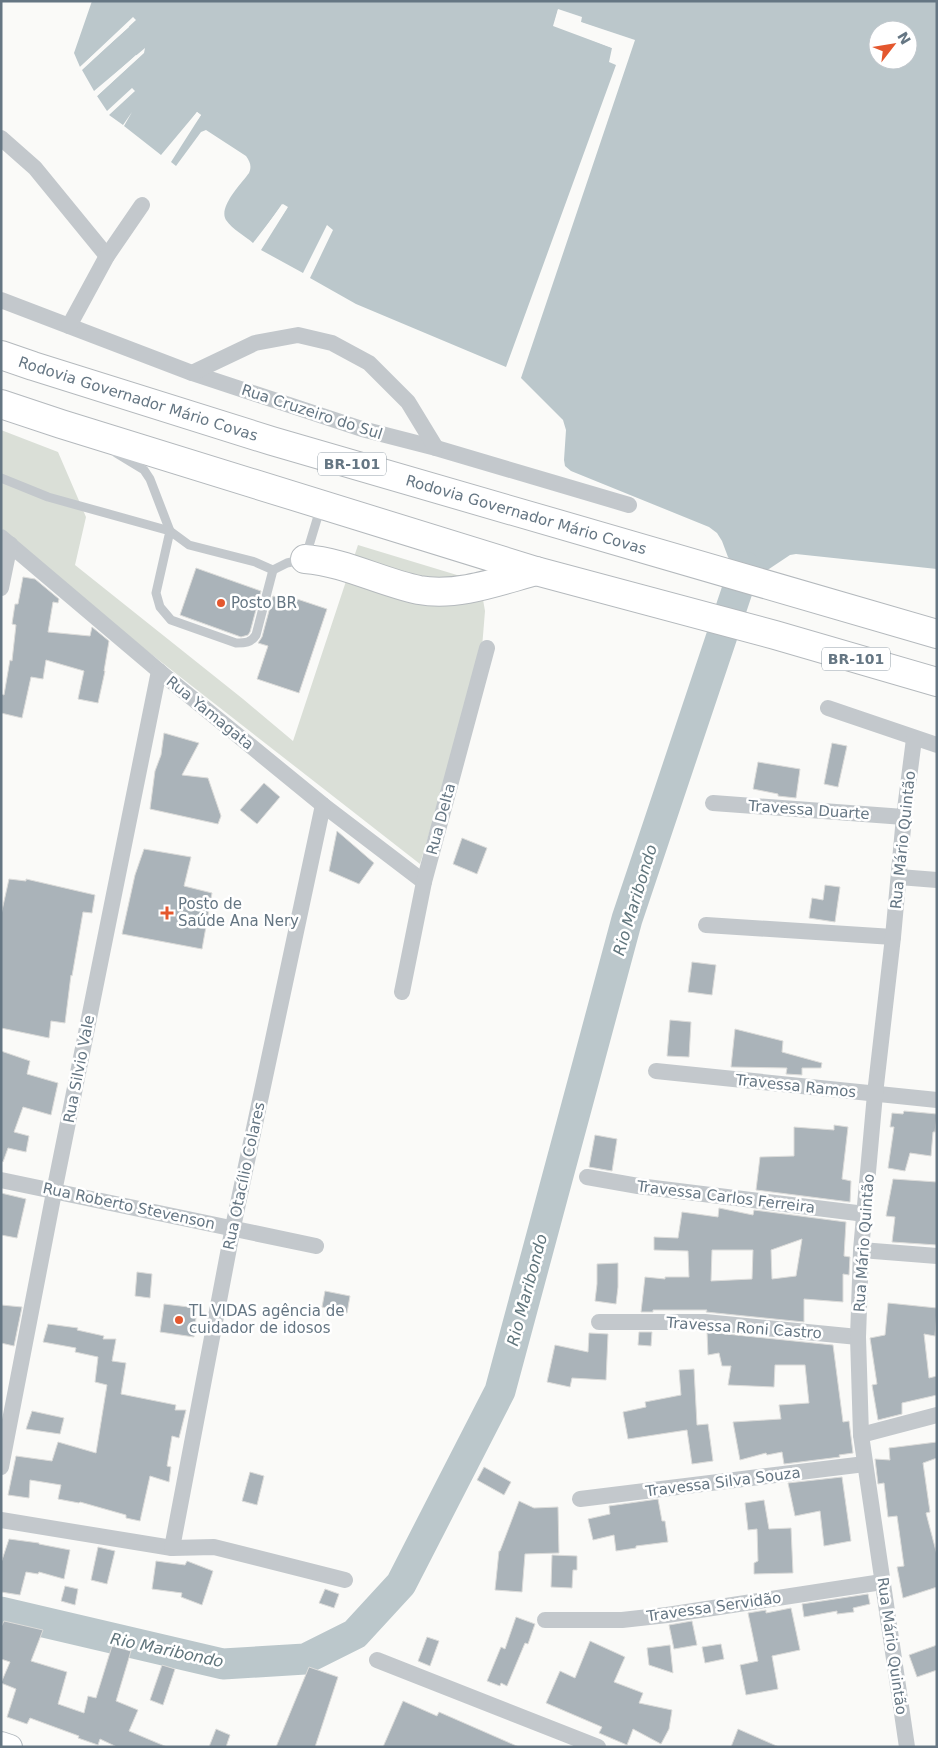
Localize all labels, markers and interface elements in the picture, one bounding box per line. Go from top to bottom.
north arrow [868,20,918,70]
text: N [894,29,914,47]
street label: Rodovia Governador Mário Covas [16,353,260,445]
street label: Rua Cruzeiro do Sul [239,381,385,443]
road number: BR-101 [318,452,386,476]
street label: Rodovia Governador Mário Covas [404,471,649,558]
place label: Posto BR [231,594,297,612]
marker: Posto BR [215,597,227,609]
road number: BR-101 [822,648,890,671]
street label: Rua Yamagata [163,672,257,754]
street label: Rua Mário Quintão [887,770,919,910]
street label: Rua Delta [423,781,459,857]
street label: Travessa Duarte [747,797,870,823]
water label: Rio Maribondo [609,842,661,958]
place label: Posto de Saúde Ana Nery [178,895,299,930]
marker: Posto de Saúde Ana Nery [160,906,174,920]
street label: Rua Silvio Vale [60,1013,98,1125]
street label: Travessa Ramos [734,1071,857,1101]
street label: Rua Otacílio Colares [220,1100,269,1252]
street label: Rua Mário Quintão [850,1173,878,1313]
street label: Travessa Carlos Ferreira [635,1177,816,1217]
street label: Rua Roberto Stevenson [41,1179,217,1233]
water label: Rio Maribondo [503,1232,551,1348]
place label: TL VIDAS agência de cuidador de idosos [188,1302,344,1337]
marker: TL VIDAS agência de cuidador de idosos [173,1314,185,1326]
street label: Travessa Roni Castro [665,1314,822,1342]
street label: Travessa Silva Souza [643,1464,802,1501]
street label: Rua Mário Quintão [873,1576,911,1716]
street label: Travessa Servidão [644,1589,783,1626]
water label: Rio Maribondo [109,1629,225,1671]

